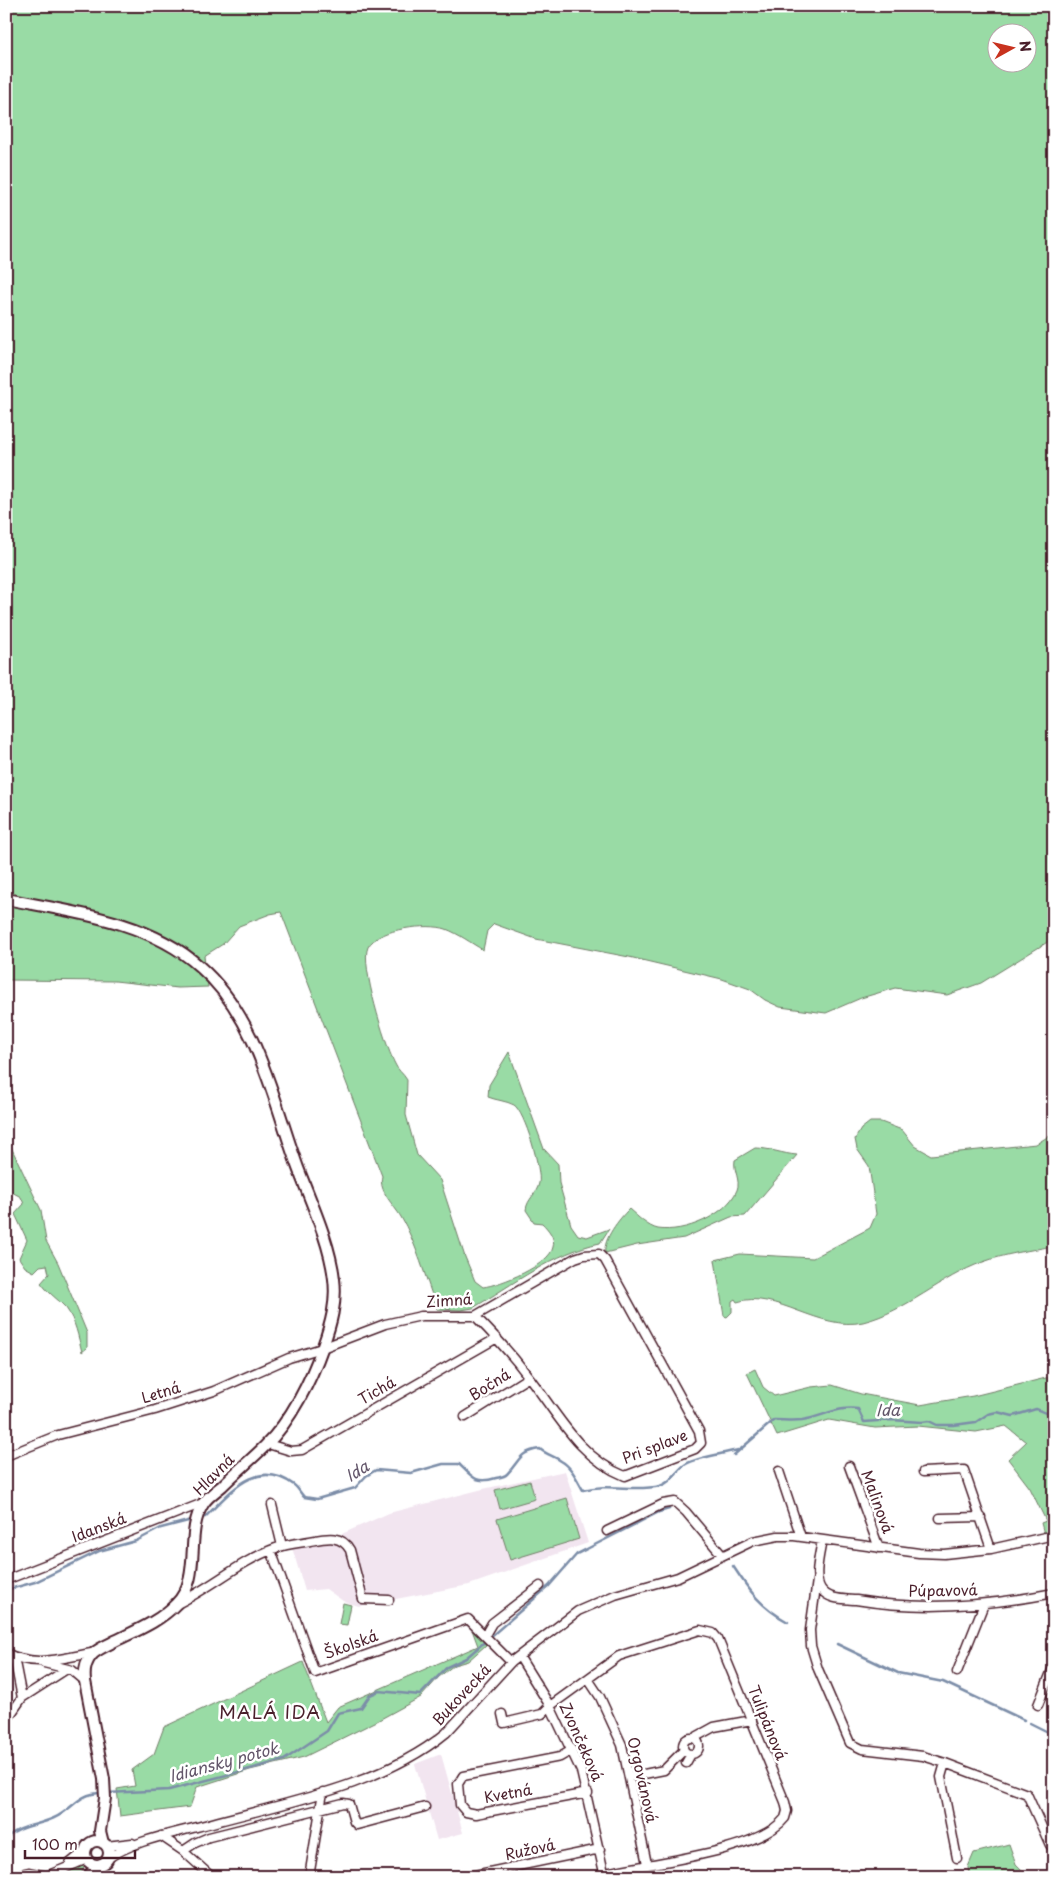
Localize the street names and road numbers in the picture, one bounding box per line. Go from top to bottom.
street label: Zimná [425,1286,473,1313]
street label: Bočná [464,1362,515,1405]
street label: Tichá [353,1369,400,1410]
street label: Letná [138,1375,184,1408]
street label: Pri splave [618,1423,690,1469]
street label: Hlavná [187,1447,239,1500]
street label: Malinová [856,1467,901,1537]
street label: Idanská [68,1505,130,1548]
street label: Púpavová [908,1577,978,1602]
street label: Školská [320,1623,381,1664]
street label: Bukovecká [426,1657,496,1730]
street label: Tulipánová [743,1682,794,1764]
street label: Zvončeková [555,1698,610,1785]
street label: Orgovánová [622,1735,665,1826]
street label: Kvetná [482,1777,534,1808]
street label: Ružová [502,1832,558,1865]

